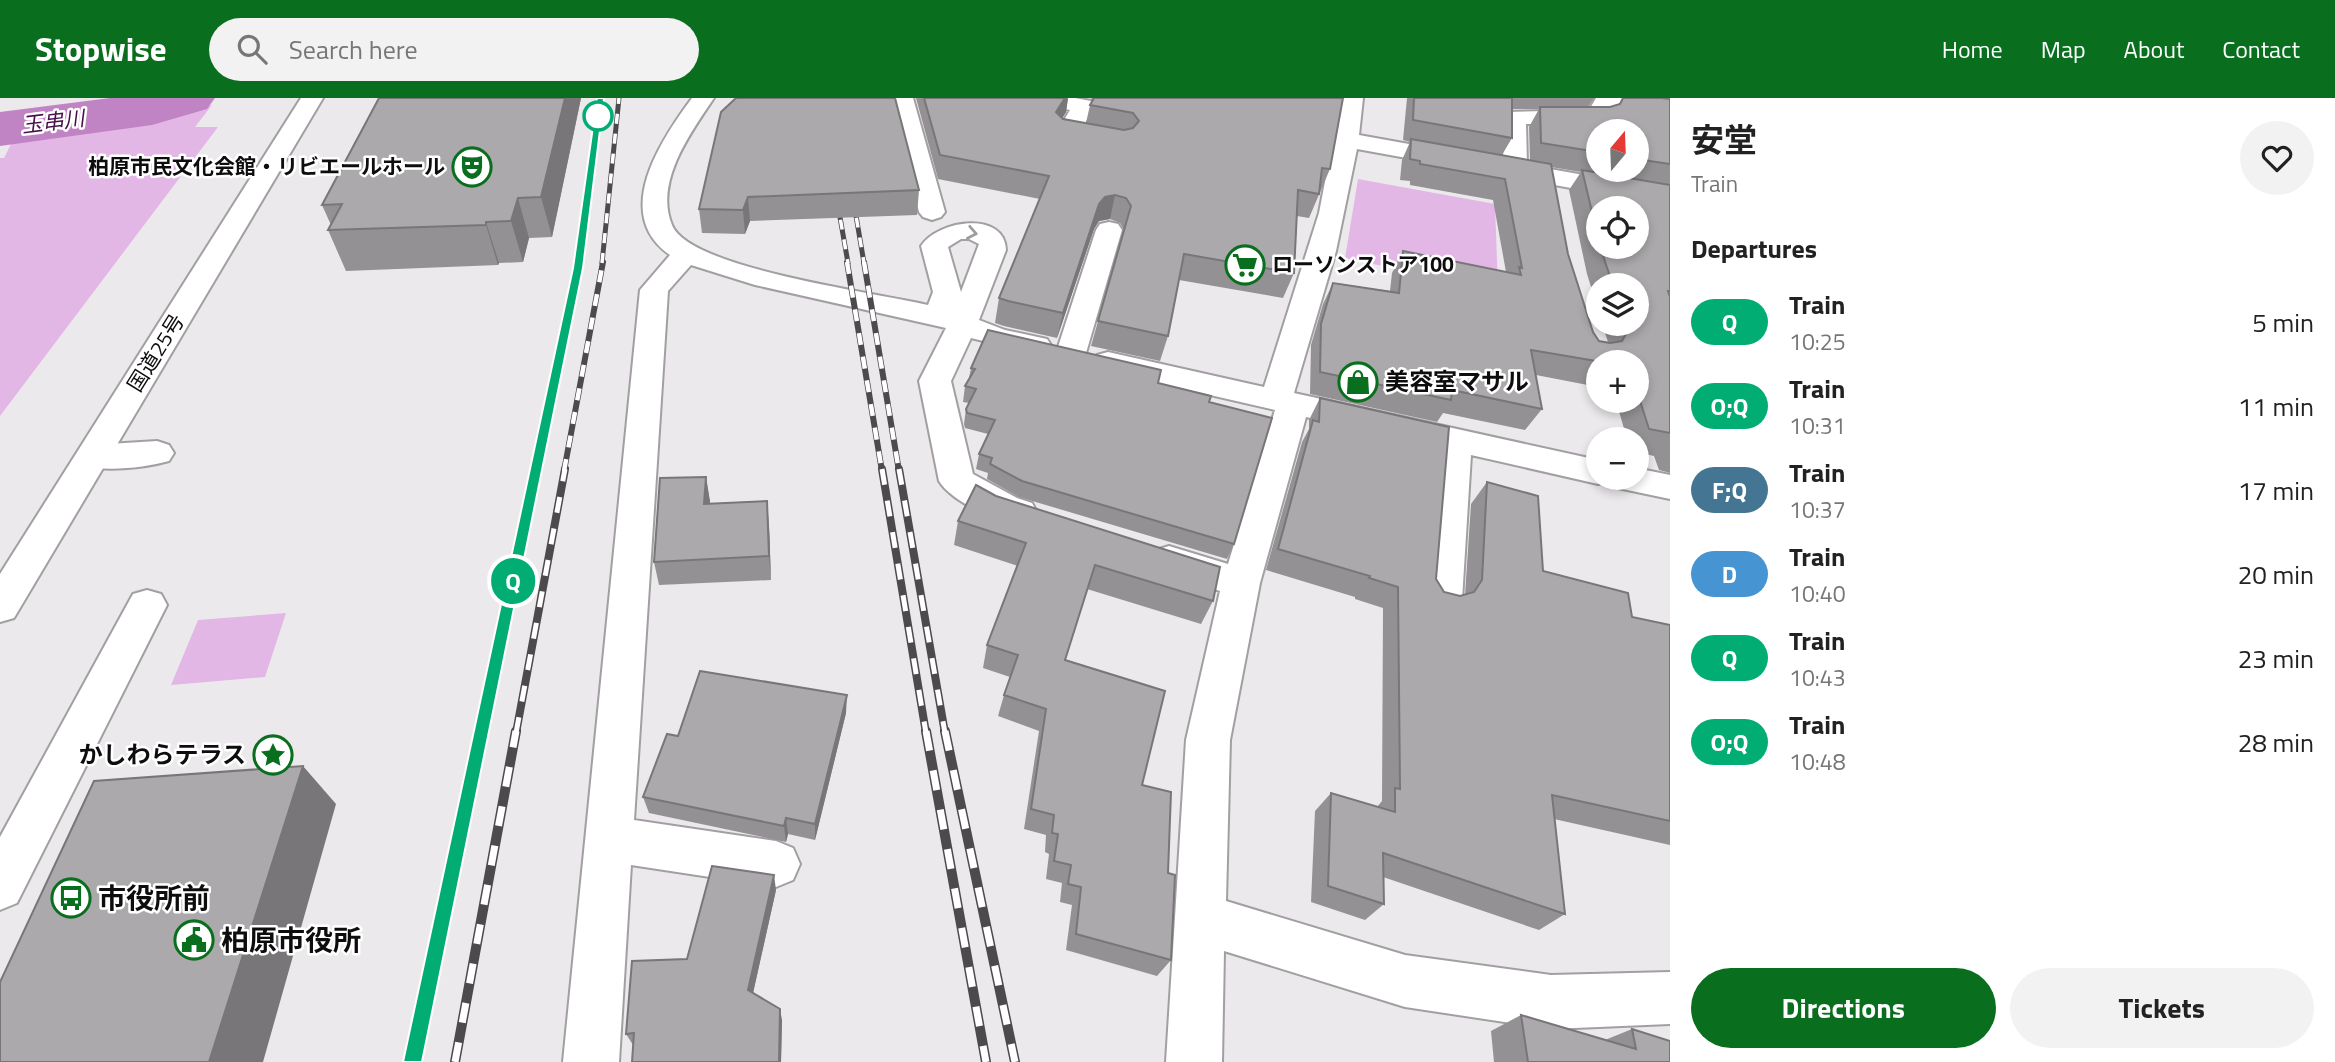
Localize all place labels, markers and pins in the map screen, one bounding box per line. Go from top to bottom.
unlabelled marker [583,101,613,131]
theatre icon: 柏原市民文化会館・リビエールホール [451,146,493,188]
place label: 柏原市民文化会館・リビエールホール [88,150,445,182]
supermarket icon: ローソンストア100 [1224,244,1266,286]
place label: ローソンストア100 [1272,248,1454,280]
shop icon: 美容室マサル [1337,361,1379,403]
place label: 美容室マサル [1385,363,1529,399]
place icon: かしわらテラス [252,734,294,776]
place label: かしわらテラス [78,736,246,772]
place label: 市役所前 [98,876,210,919]
bus stop icon: 市役所前 [50,877,92,919]
place label: 柏原市役所 [221,918,361,961]
public building icon: 柏原市役所 [173,919,215,961]

